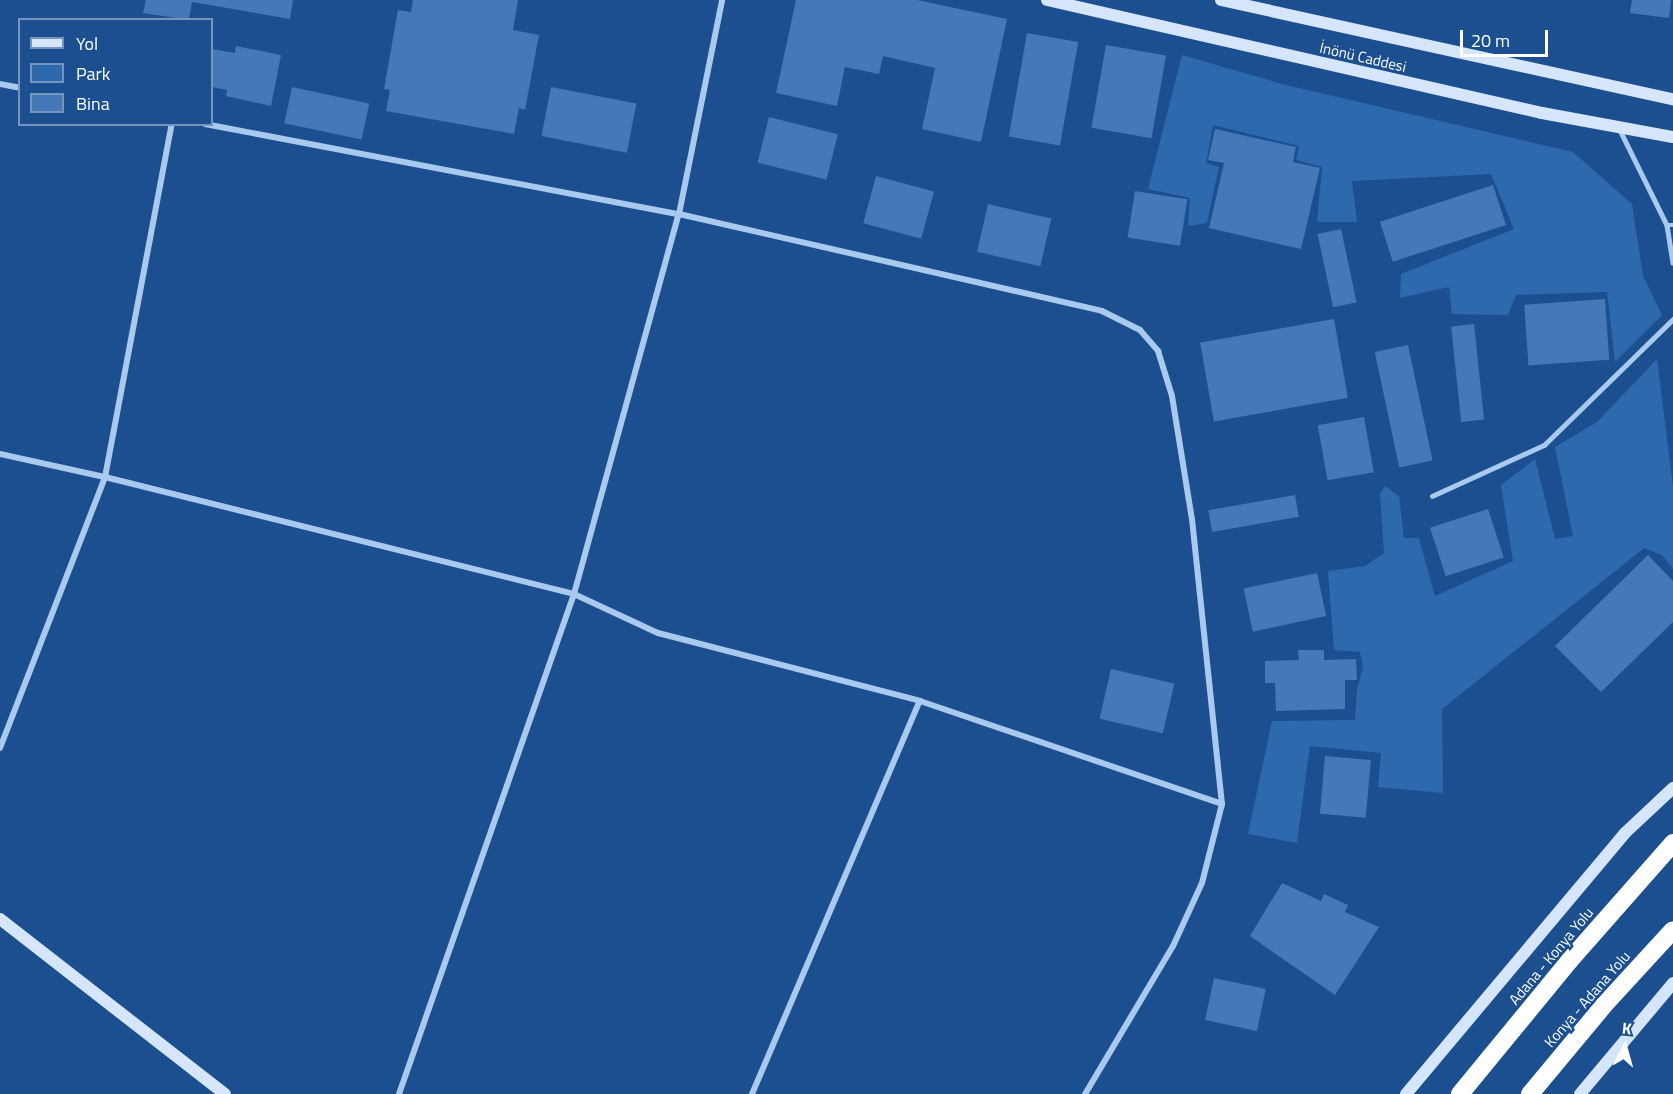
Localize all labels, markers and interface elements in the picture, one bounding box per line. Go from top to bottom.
legend [18,18,213,126]
scale bar [1463,18,1552,56]
text: 20 m [1471,27,1510,54]
text: Yol [76,30,98,57]
street label: İnönü Caddesi [1318,38,1408,76]
text: Park [76,60,110,87]
text: Bina [76,90,110,117]
street label: Adana - Konya Yolu [1505,904,1597,1008]
street label: Konya - Adana Yolu [1540,947,1634,1051]
north arrow [1595,1016,1655,1076]

